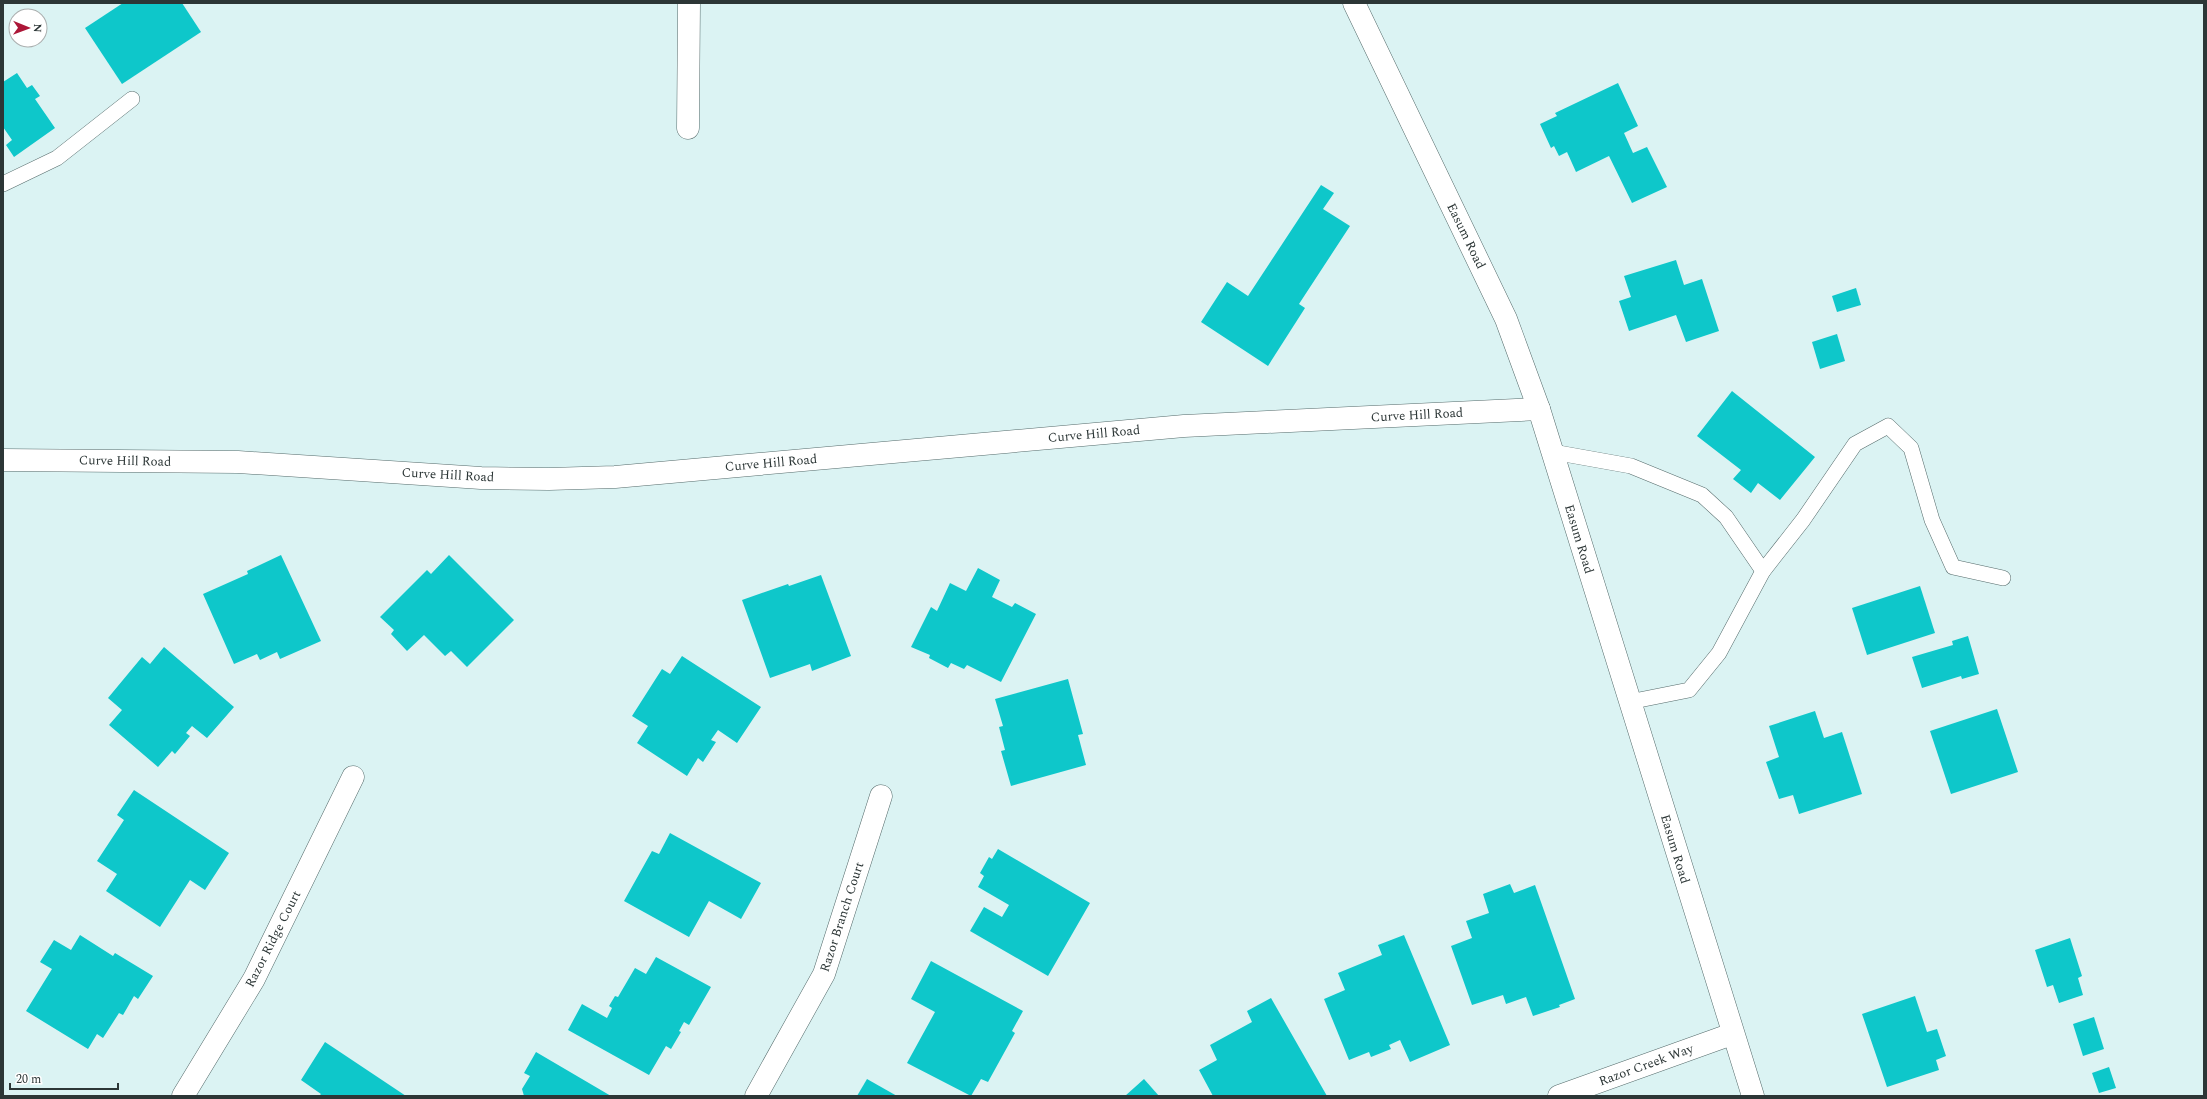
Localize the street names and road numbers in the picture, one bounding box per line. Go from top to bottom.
street label: Easum Road [1441,199,1491,273]
street label: Curve Hill Road [1370,403,1464,427]
street label: Curve Hill Road [1047,420,1141,448]
street label: Curve Hill Road [724,449,818,477]
street label: Curve Hill Road [79,450,171,472]
street label: Curve Hill Road [401,463,495,487]
street label: Easum Road [1559,502,1599,576]
street label: Easum Road [1655,812,1695,886]
street label: Razor Branch Court [815,859,869,975]
street label: Razor Ridge Court [240,887,306,991]
street label: Razor Creek Way [1596,1038,1697,1091]

